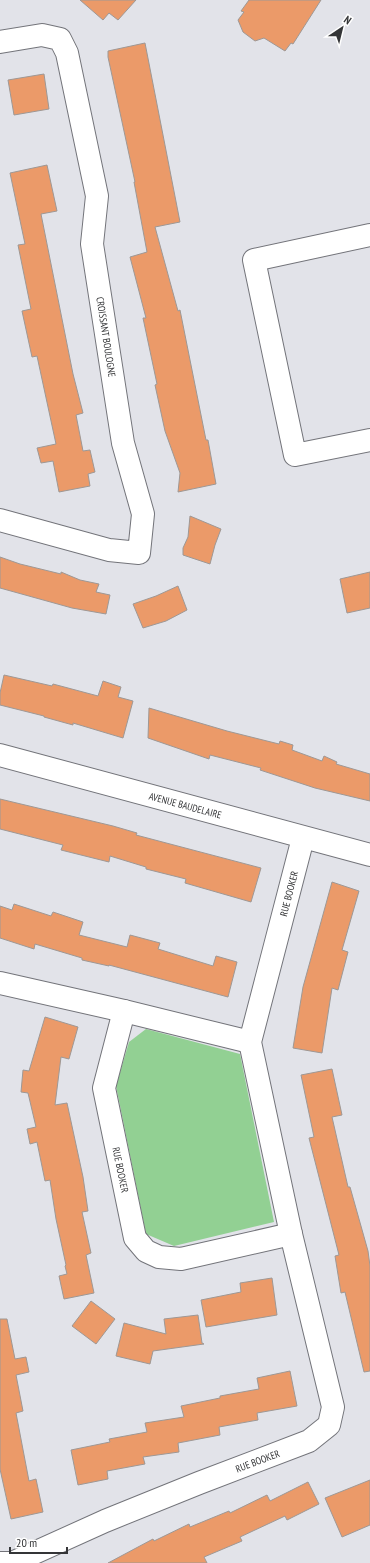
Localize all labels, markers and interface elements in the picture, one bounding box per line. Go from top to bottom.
north arrow [322,8,362,48]
text: N [341,12,354,27]
street label: CROISSANT BOULOGNE [93,296,119,378]
street label: AVENUE BAUDELAIRE [147,790,223,822]
street label: RUE BOOKER [277,869,301,918]
street label: RUE BOOKER [109,1146,131,1194]
street label: RUE BOOKER [234,1447,282,1475]
scale bar [10,1529,67,1555]
text: 20 m [16,1535,37,1550]

